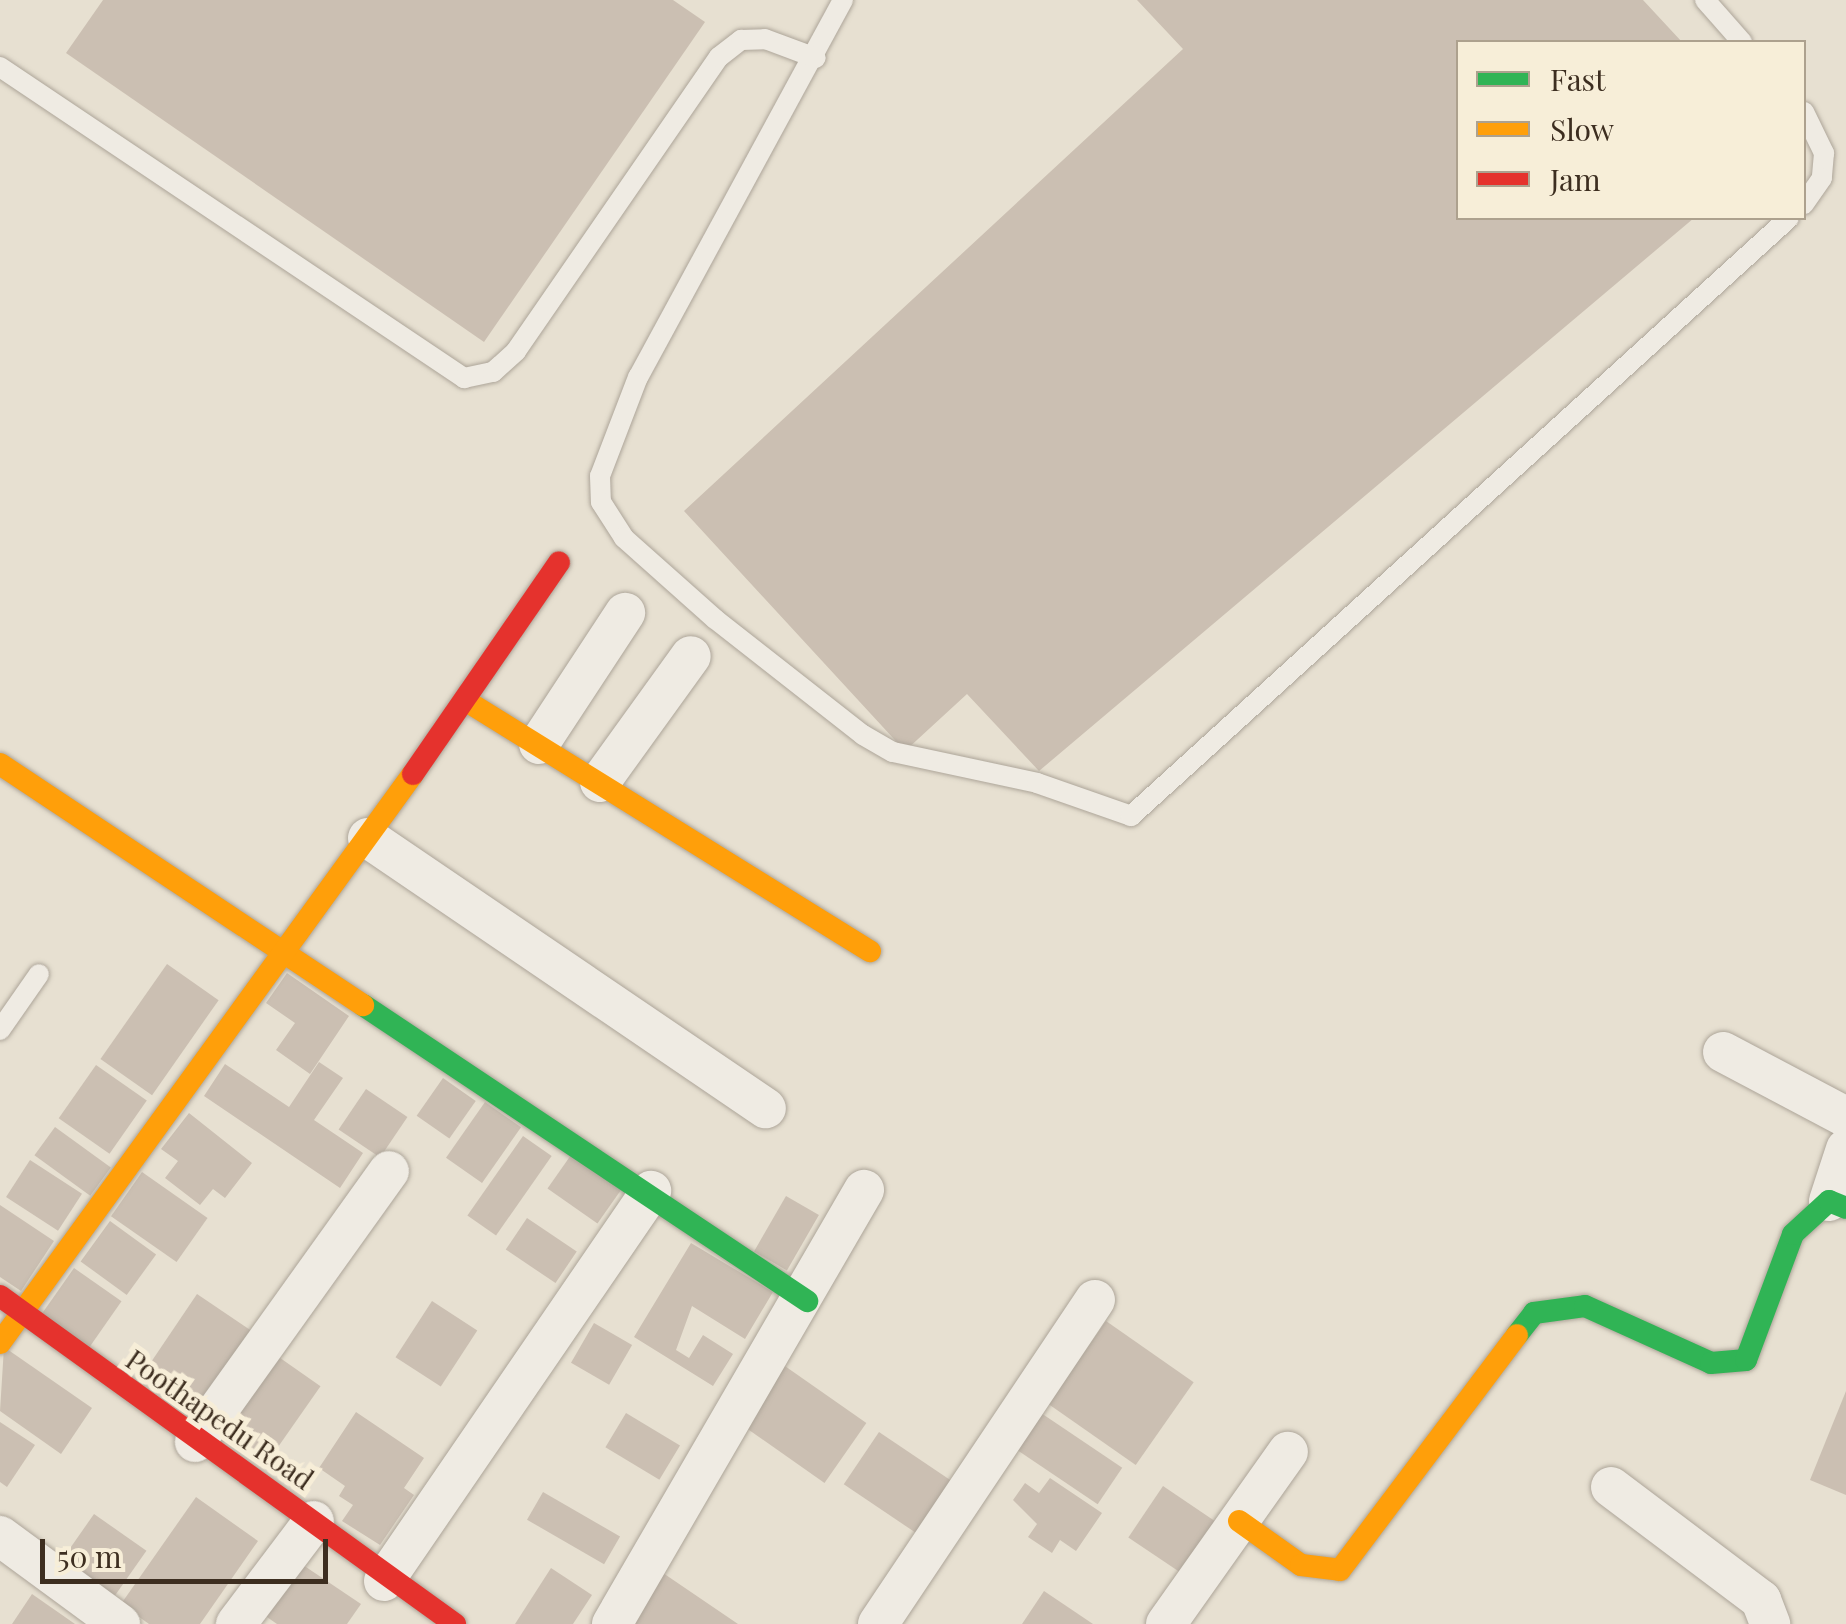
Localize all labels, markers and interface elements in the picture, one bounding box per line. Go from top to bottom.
legend [1456,40,1806,220]
text: Fast [1550,59,1606,99]
text: Slow [1550,109,1614,149]
text: Jam [1550,159,1601,199]
street label: Poothapedu Road [120,1342,320,1496]
scale bar [45,1519,332,1581]
text: 50 m [57,1536,122,1576]

